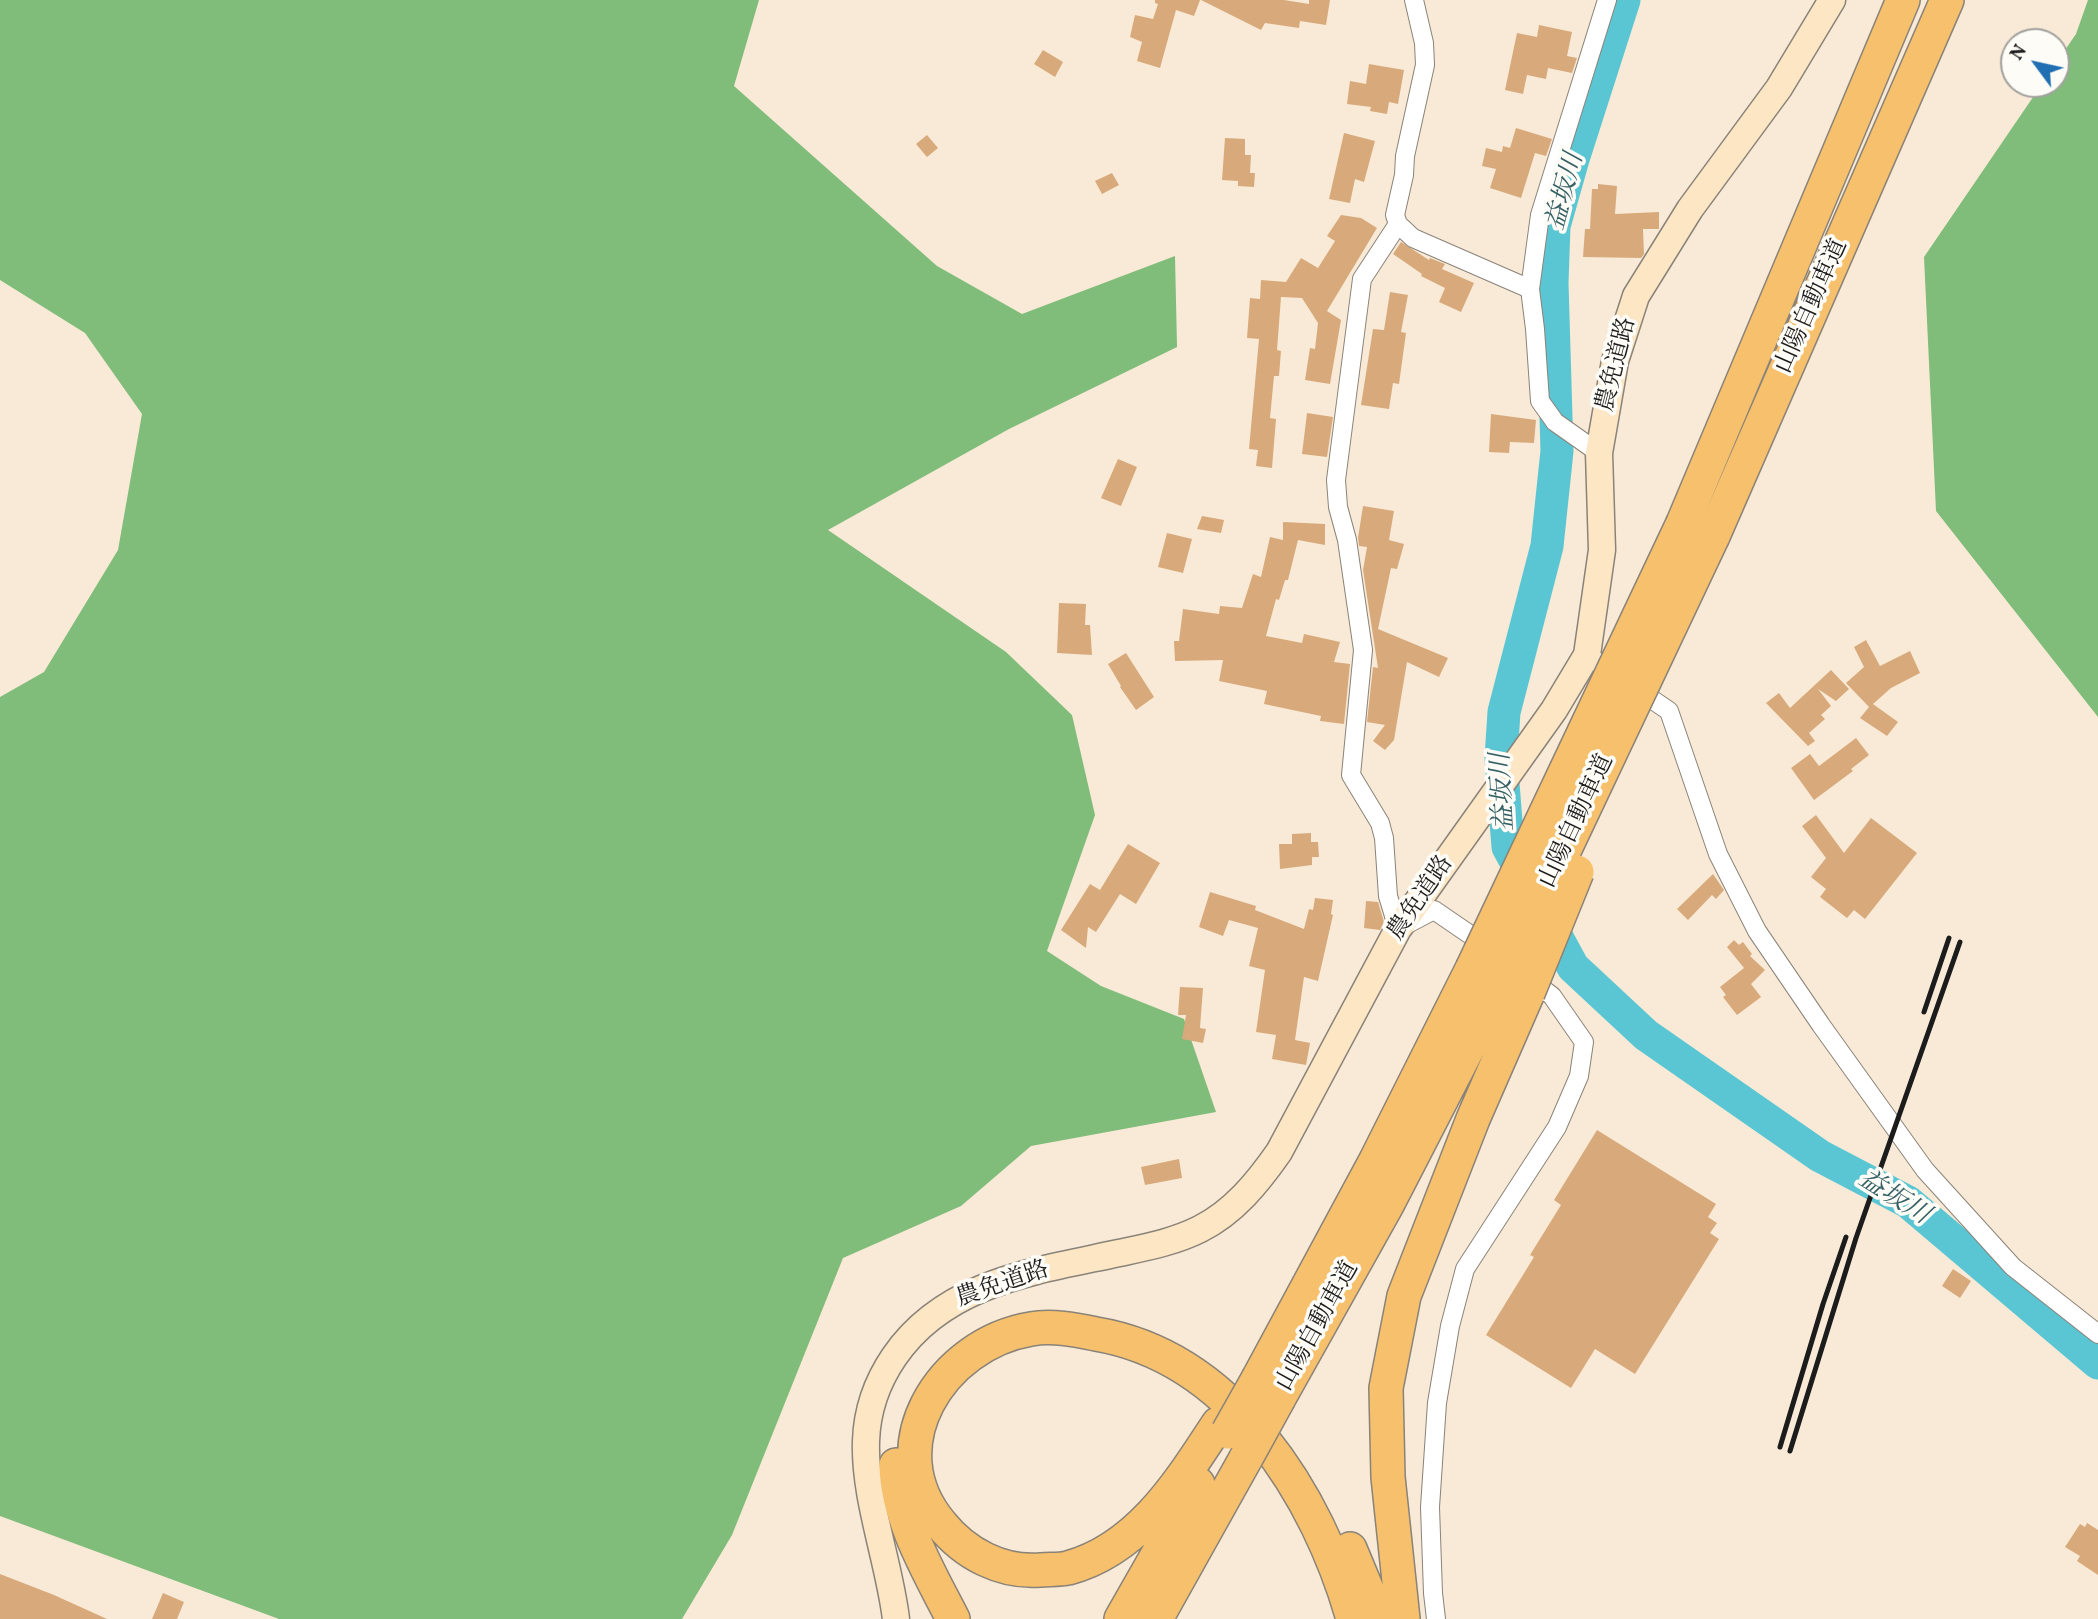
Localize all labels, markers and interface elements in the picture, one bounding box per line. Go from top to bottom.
north arrow [2000,28,2070,98]
text: N [2004,40,2034,66]
water label: 益坂川 [1542,150,1592,234]
street label: 山陽自動車道 [1771,235,1855,379]
street label: 農免道路 [1592,315,1644,415]
street label: 山陽自動車道 [1535,751,1621,893]
water label: 益坂川 [1487,752,1523,832]
street label: 農免道路 [1383,851,1461,947]
water label: 益坂川 [1852,1165,1934,1233]
street label: 農免道路 [953,1257,1053,1315]
street label: 山陽自動車道 [1271,1257,1367,1397]

